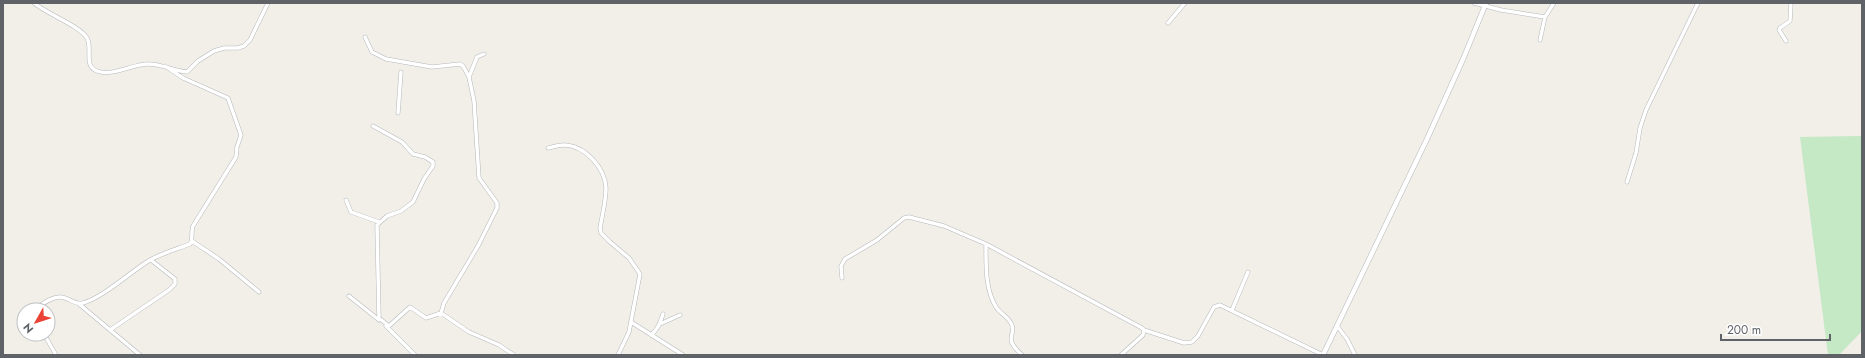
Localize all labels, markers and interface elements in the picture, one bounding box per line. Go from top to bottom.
north arrow [16,302,56,342]
scale bar [1721,316,1830,342]
text: N [19,320,37,337]
text: 200 m [1727,321,1761,339]

